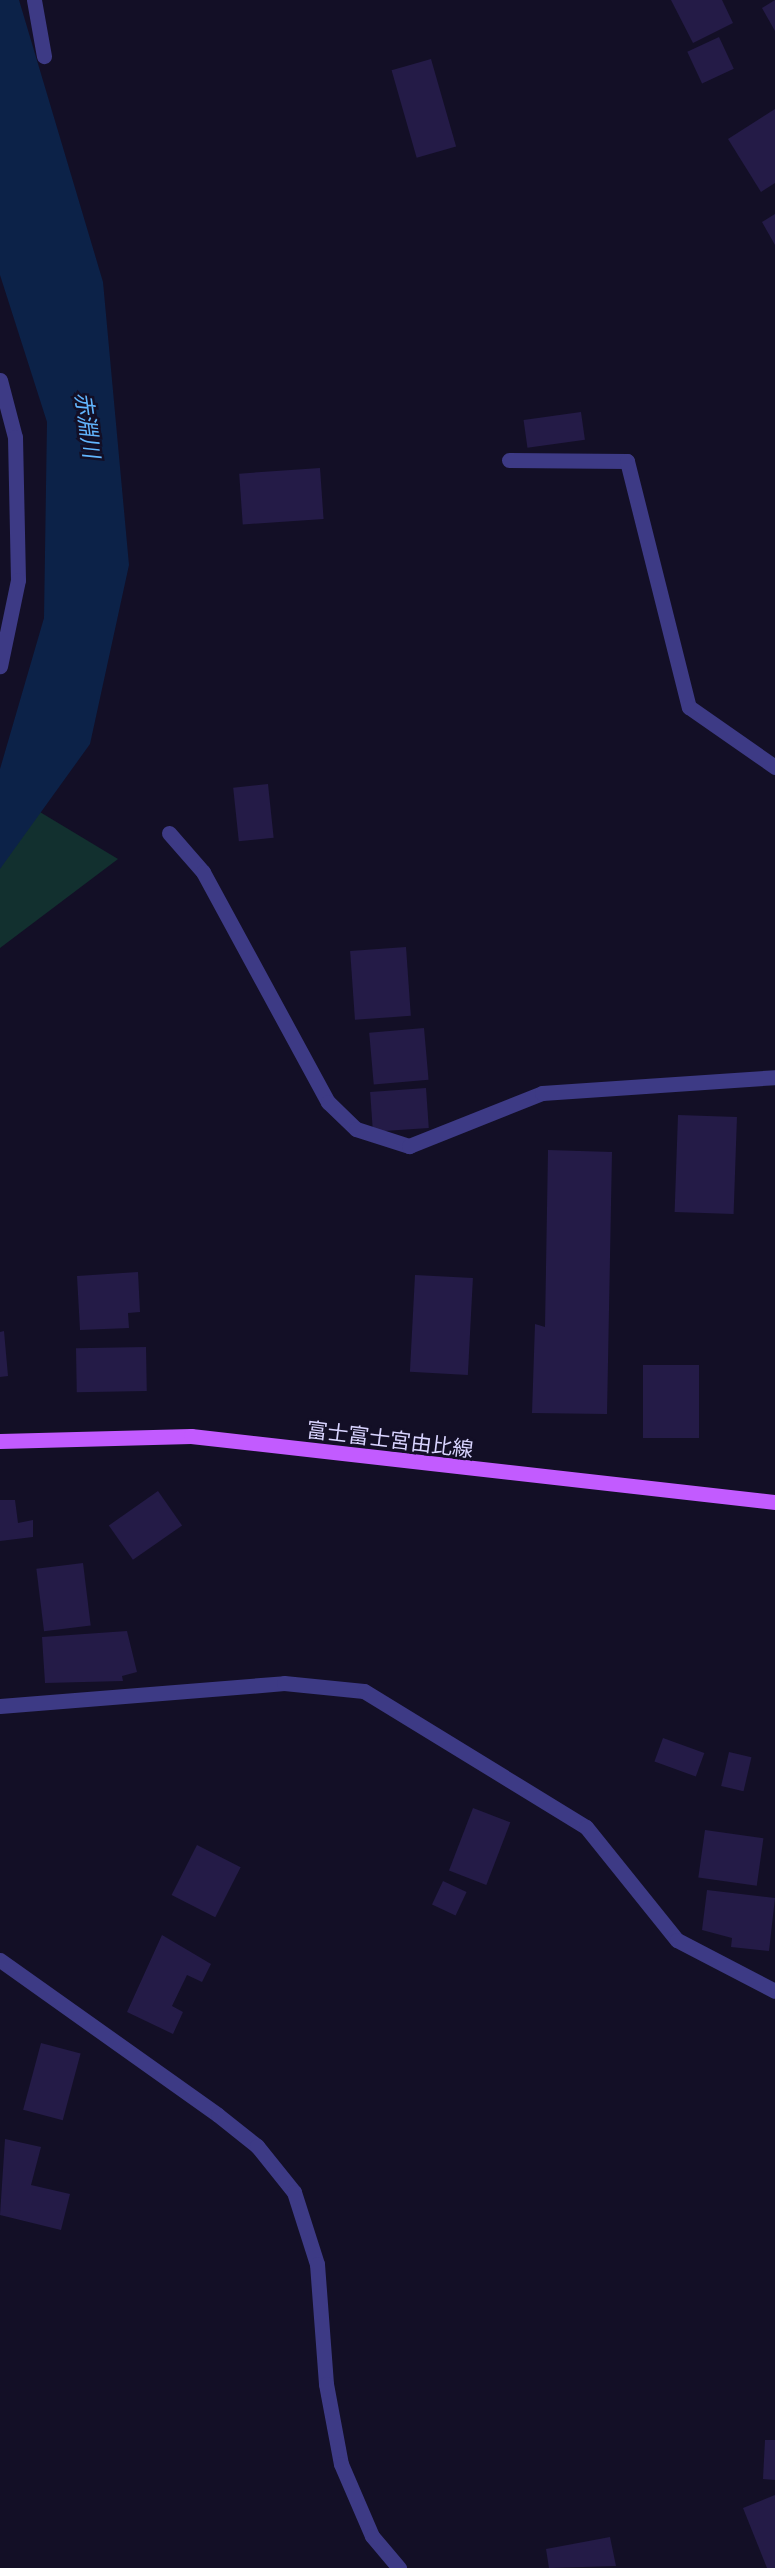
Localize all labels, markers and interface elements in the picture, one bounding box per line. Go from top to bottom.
water label: 赤淵川 [69,390,105,460]
street label: 富士富士宮由比線 [305,1416,475,1462]

